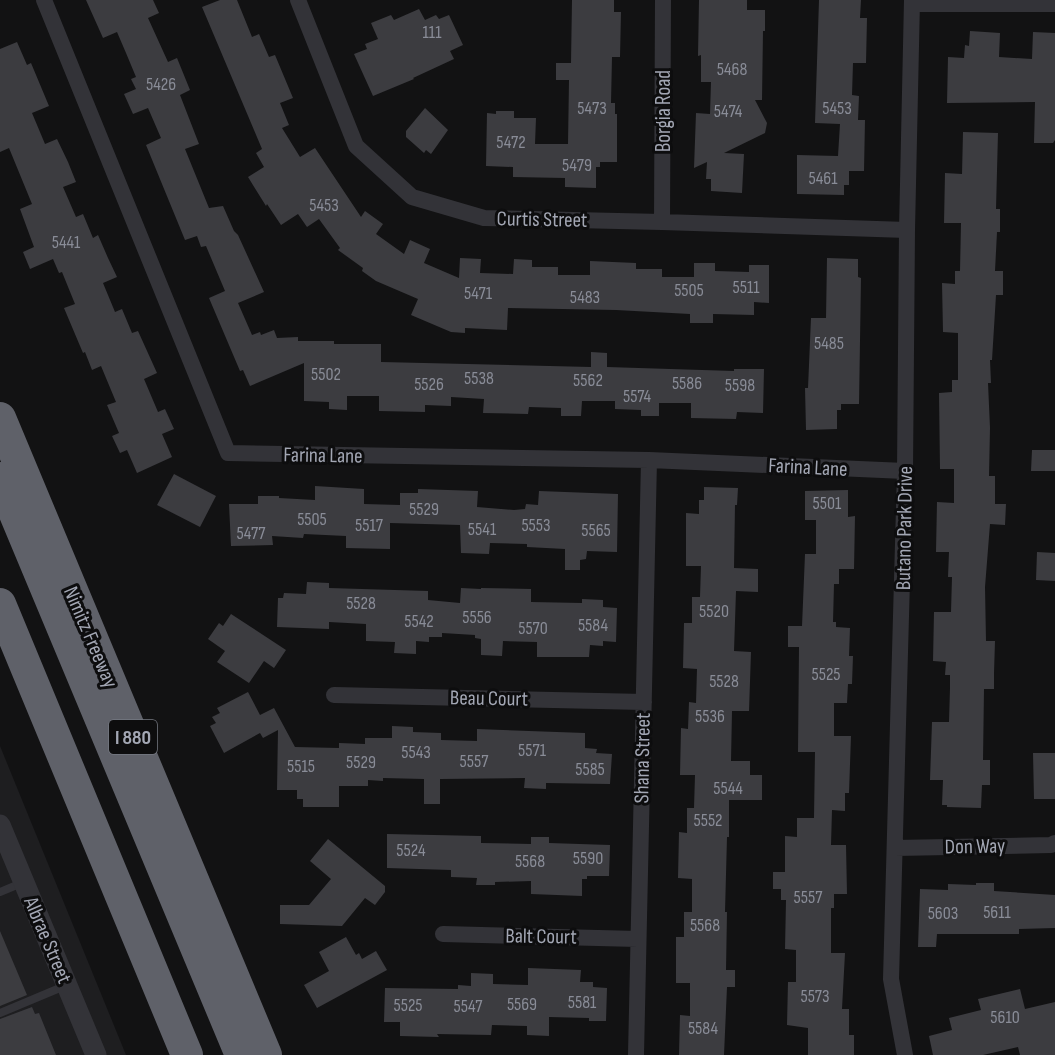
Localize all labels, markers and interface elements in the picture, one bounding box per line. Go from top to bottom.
house number: 111 [423,22,442,43]
house number: 5468 [717,59,747,80]
street label: Borgia Road [651,70,676,152]
house number: 5426 [146,74,176,95]
house number: 5473 [577,98,607,119]
house number: 5453 [822,98,852,119]
house number: 5474 [714,101,743,122]
house number: 5472 [496,132,526,153]
house number: 5479 [562,155,592,176]
house number: 5461 [809,168,838,189]
house number: 5453 [309,195,339,216]
street label: Curtis Street [496,206,588,233]
house number: 5441 [52,232,81,253]
house number: 5511 [732,277,760,298]
house number: 5505 [674,280,704,301]
house number: 5471 [464,283,493,304]
house number: 5483 [570,287,600,308]
house number: 5485 [814,333,844,354]
house number: 5502 [311,364,341,385]
house number: 5538 [464,368,494,389]
house number: 5562 [573,370,603,391]
house number: 5586 [672,373,702,394]
house number: 5526 [414,374,444,395]
house number: 5598 [725,375,755,396]
house number: 5574 [623,386,652,407]
street label: Farina Lane [283,442,363,469]
street label: Farina Lane [768,453,848,482]
street label: Butano Park Drive [891,466,918,590]
house number: 5501 [813,493,842,514]
house number: 5529 [409,499,439,520]
house number: 5505 [297,509,327,530]
house number: 5517 [355,515,384,536]
house number: 5553 [521,515,551,536]
house number: 5541 [468,519,497,540]
house number: 5565 [581,520,611,541]
house number: 5477 [236,523,266,544]
street label: Nimitz Freeway [58,583,123,692]
house number: 5528 [346,593,376,614]
house number: 5520 [699,601,729,622]
house number: 5556 [462,607,492,628]
house number: 5542 [404,611,434,632]
house number: 5584 [578,615,609,636]
house number: 5570 [518,618,548,639]
house number: 5525 [811,664,841,685]
house number: 5528 [709,671,739,692]
street label: Beau Court [450,685,528,712]
house number: 5536 [695,706,725,727]
street label: Shana Street [629,712,656,804]
road number: I 880 [109,720,157,754]
house number: 5571 [518,740,547,761]
house number: 5543 [401,742,431,763]
house number: 5557 [460,751,489,772]
house number: 5529 [346,752,376,773]
house number: 5515 [287,756,315,777]
house number: 5585 [575,759,605,780]
house number: 5544 [713,778,743,799]
house number: 5552 [693,810,723,831]
street label: Don Way [945,833,1005,860]
house number: 5524 [396,840,426,861]
house number: 5590 [573,848,603,869]
house number: 5568 [515,851,545,872]
house number: 5557 [794,887,823,908]
street label: Albrae Street [18,892,77,987]
house number: 5611 [983,902,1012,923]
house number: 5603 [928,903,958,924]
house number: 5568 [690,915,720,936]
street label: Balt Court [505,923,577,950]
house number: 5573 [800,986,830,1007]
house number: 5581 [568,992,597,1013]
house number: 5569 [507,994,537,1015]
house number: 5525 [393,995,423,1016]
house number: 5547 [453,996,483,1017]
house number: 5610 [990,1007,1020,1028]
house number: 5584 [688,1018,719,1039]

